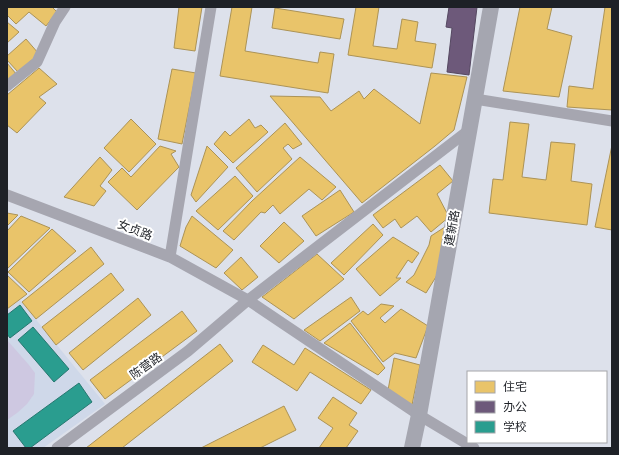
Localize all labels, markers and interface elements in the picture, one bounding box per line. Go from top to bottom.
street label: 建新路 [442,209,462,247]
street label: 女贞路 [116,217,154,243]
street label: 陈营路 [127,350,165,382]
legend [467,371,607,443]
text: 住宅 [503,380,527,394]
text: 办公 [503,400,527,414]
text: 学校 [503,420,527,434]

